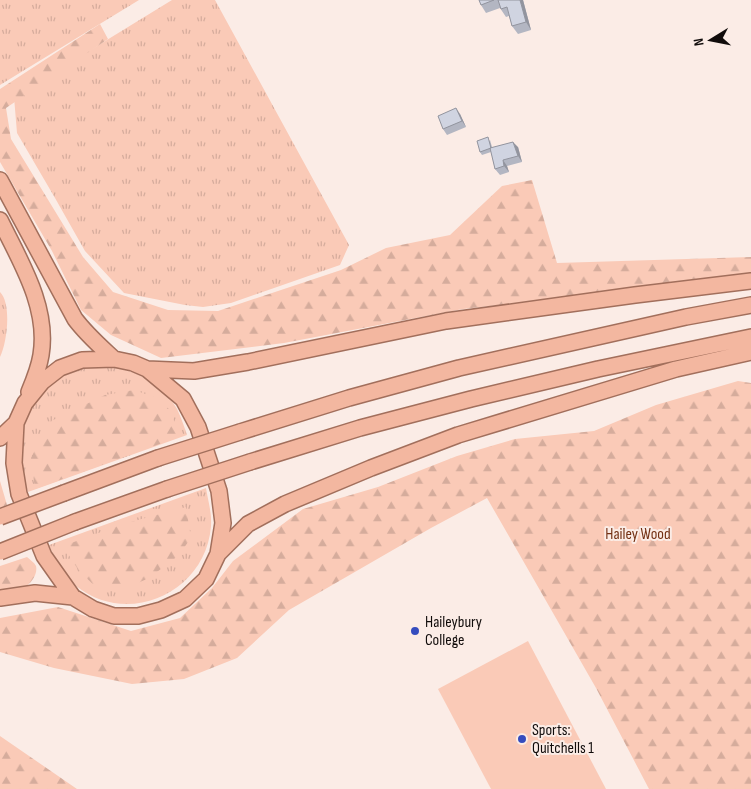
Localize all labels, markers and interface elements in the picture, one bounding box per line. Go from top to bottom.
north arrow [686,15,736,65]
text: N [690,37,708,47]
park label: Hailey Wood [605,525,671,544]
place label: Haileybury College [425,613,482,650]
marker: Haileybury College [409,625,421,637]
place label: Sports: Quitchells 1 [532,721,594,758]
marker: Sports: Quitchells 1 [516,733,528,745]

